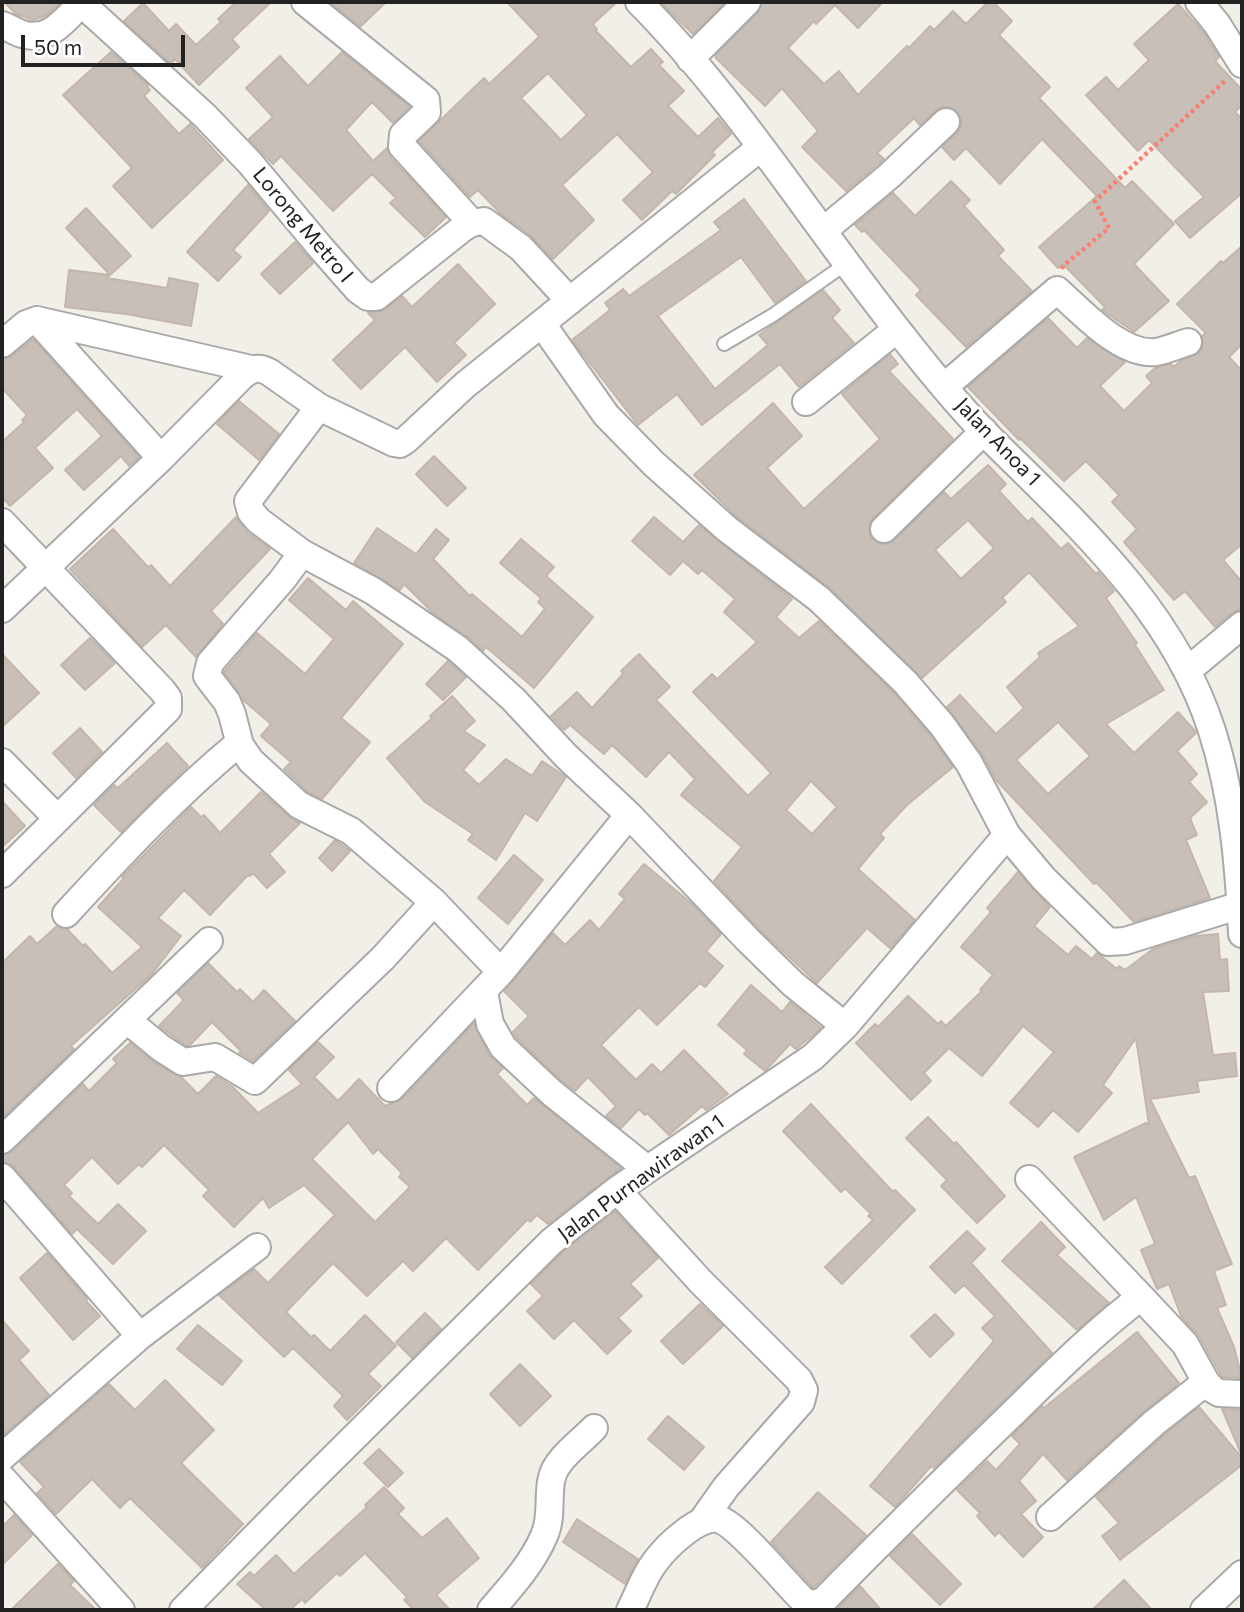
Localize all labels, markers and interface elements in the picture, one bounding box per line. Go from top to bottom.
scale bar [24,21,189,65]
text: 50 m [34,34,82,59]
street label: Lorong Metro I [248,162,358,288]
street label: Jalan Anoa 1 [950,393,1046,491]
street label: Jalan Purnawirawan 1 [553,1109,729,1247]

